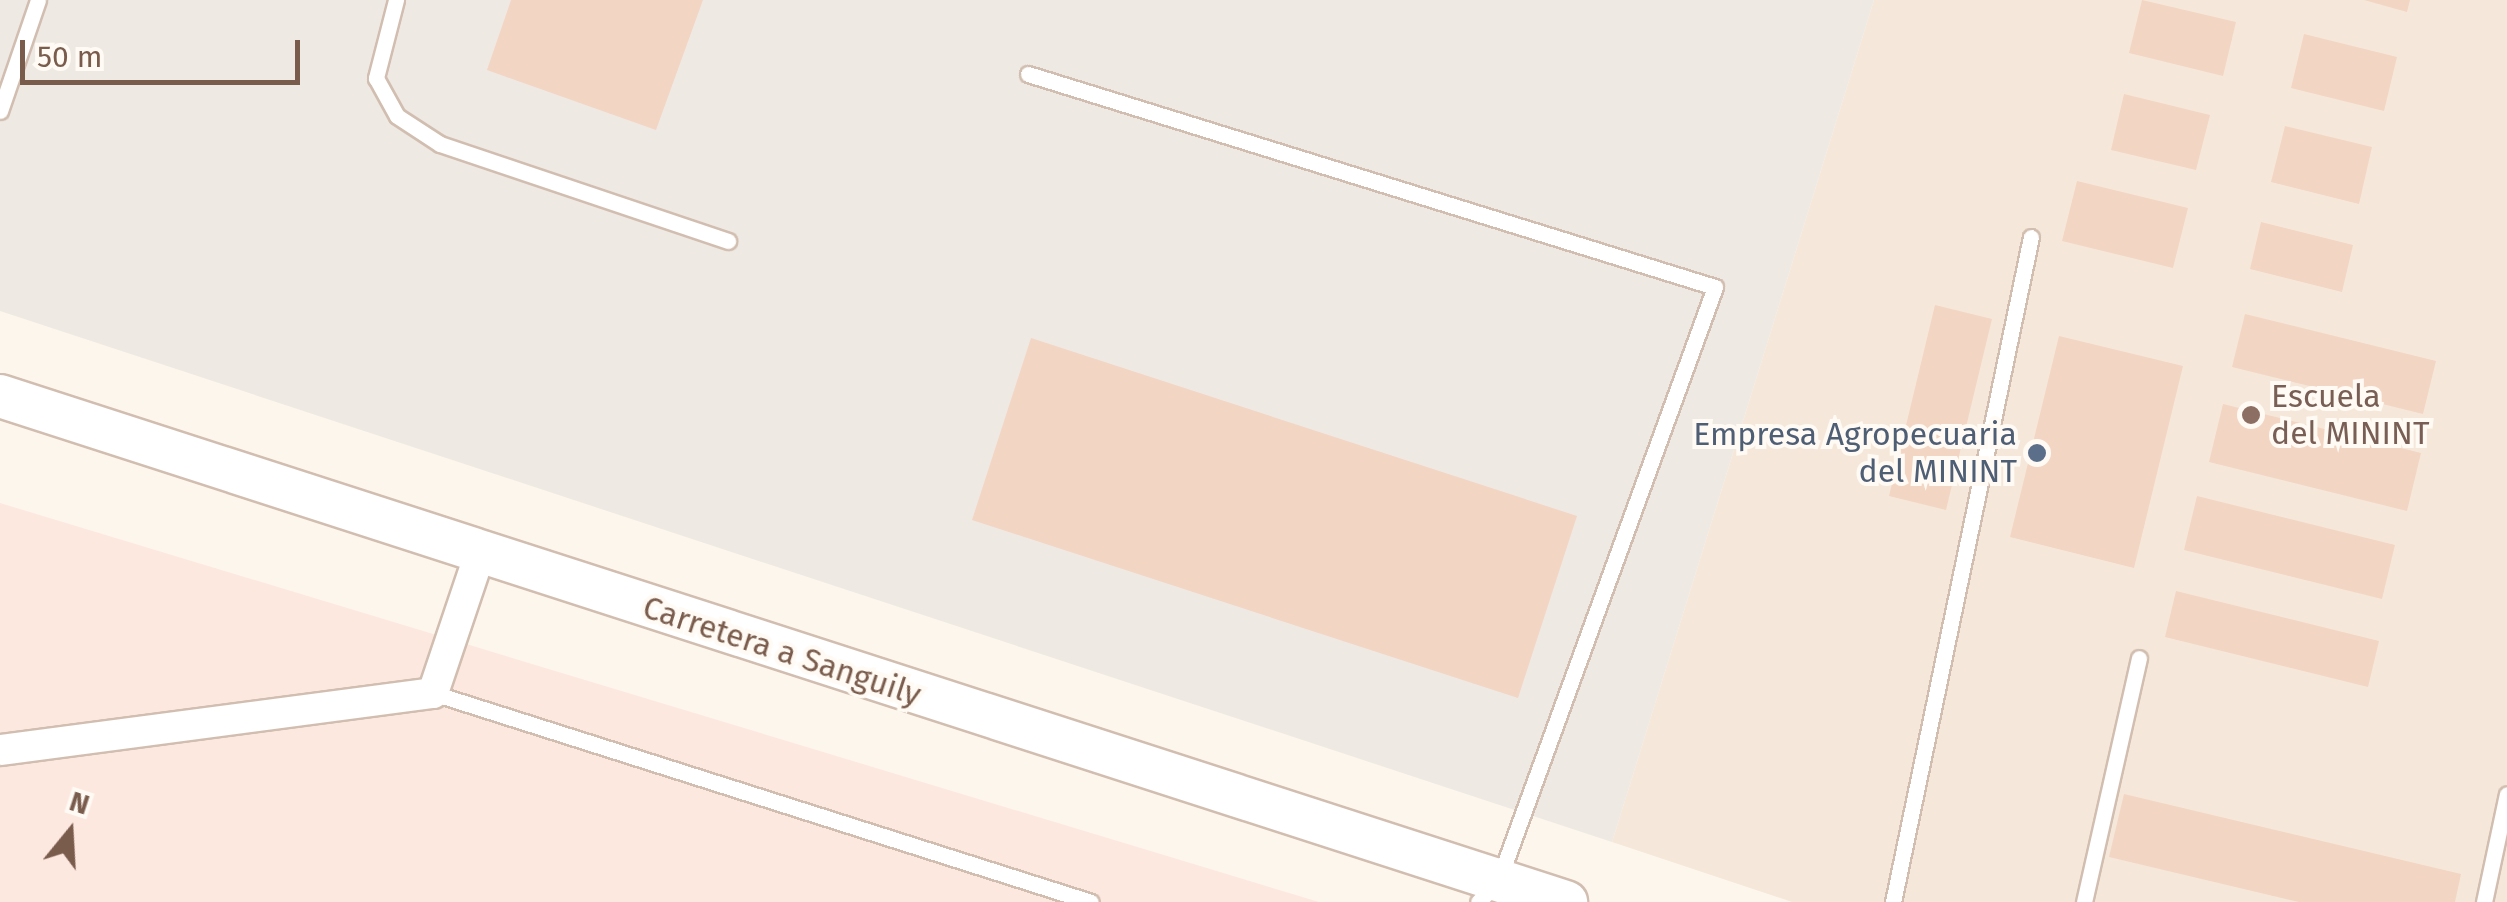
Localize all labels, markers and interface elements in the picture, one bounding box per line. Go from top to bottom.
scale bar [25,20,305,82]
text: 50 m [37,39,102,75]
place label: Escuela del MININT [2271,378,2429,453]
marker: Escuela del MININT [2240,404,2262,426]
place label: Empresa Agropecuaria del MININT [1693,416,2017,491]
marker: Empresa Agropecuaria del MININT [2026,442,2048,464]
street label: Carretera a Sanguily [638,588,926,714]
north arrow [20,782,120,882]
text: N [65,784,93,822]

